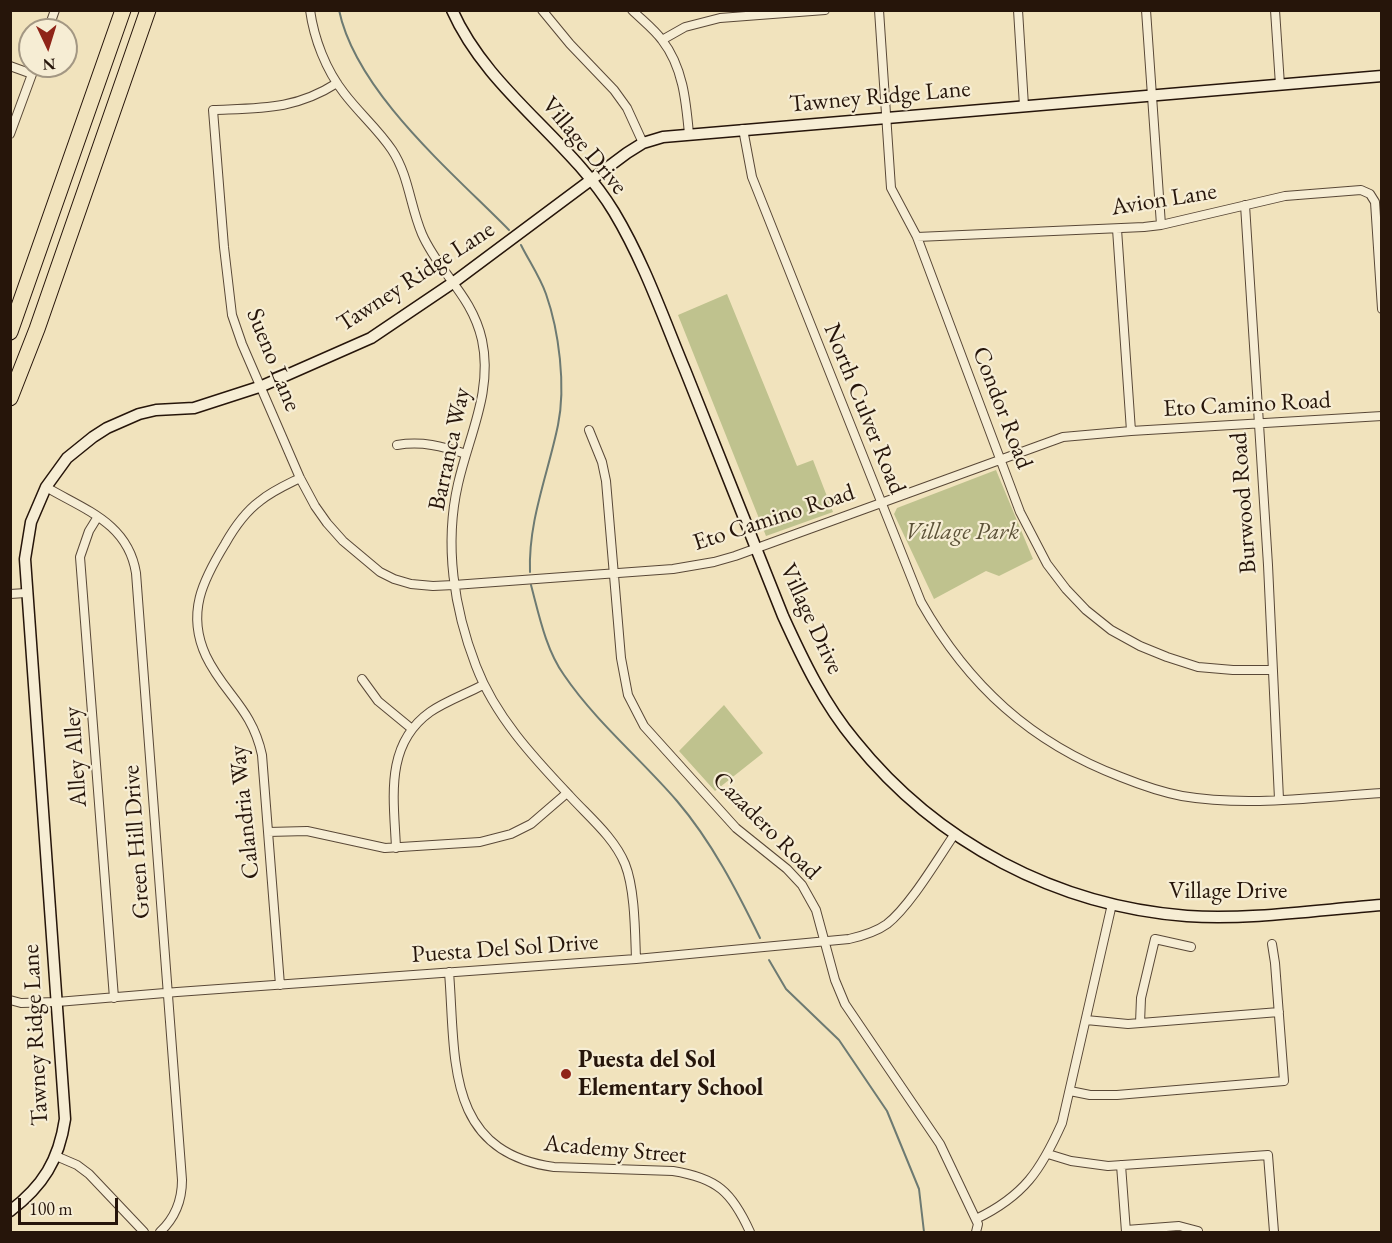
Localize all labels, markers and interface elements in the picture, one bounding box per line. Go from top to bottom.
north arrow [18,18,78,78]
text: N [42,54,56,75]
street label: Tawney Ridge Lane [788,75,972,119]
street label: Village Drive [535,91,633,201]
street label: Avion Lane [1109,177,1219,223]
street label: Tawney Ridge Lane [332,215,500,339]
street label: Sueno Lane [239,304,307,416]
street label: North Culver Road [817,320,911,498]
street label: Condor Road [966,343,1038,473]
street label: Barranca Way [423,385,477,513]
street label: Eto Camino Road [1162,386,1332,424]
street label: Burwood Road [1225,431,1263,575]
street label: Eto Camino Road [690,478,858,558]
park label: Village Park [905,518,1019,546]
street label: Village Drive [773,559,849,679]
street label: Alley Alley [58,706,94,808]
street label: Calandria Way [224,744,266,880]
street label: Green Hill Drive [117,764,157,920]
street label: Cazadero Road [706,766,826,886]
street label: Village Drive [1169,877,1287,905]
street label: Puesta Del Sol Drive [411,928,599,970]
street label: Tawney Ridge Lane [17,943,55,1127]
place label: Puesta del Sol Elementary School [578,1046,763,1102]
marker: Puesta del Sol Elementary School [559,1067,573,1081]
street label: Academy Street [543,1129,687,1171]
scale bar [21,1186,122,1224]
text: 100 m [29,1197,73,1220]

